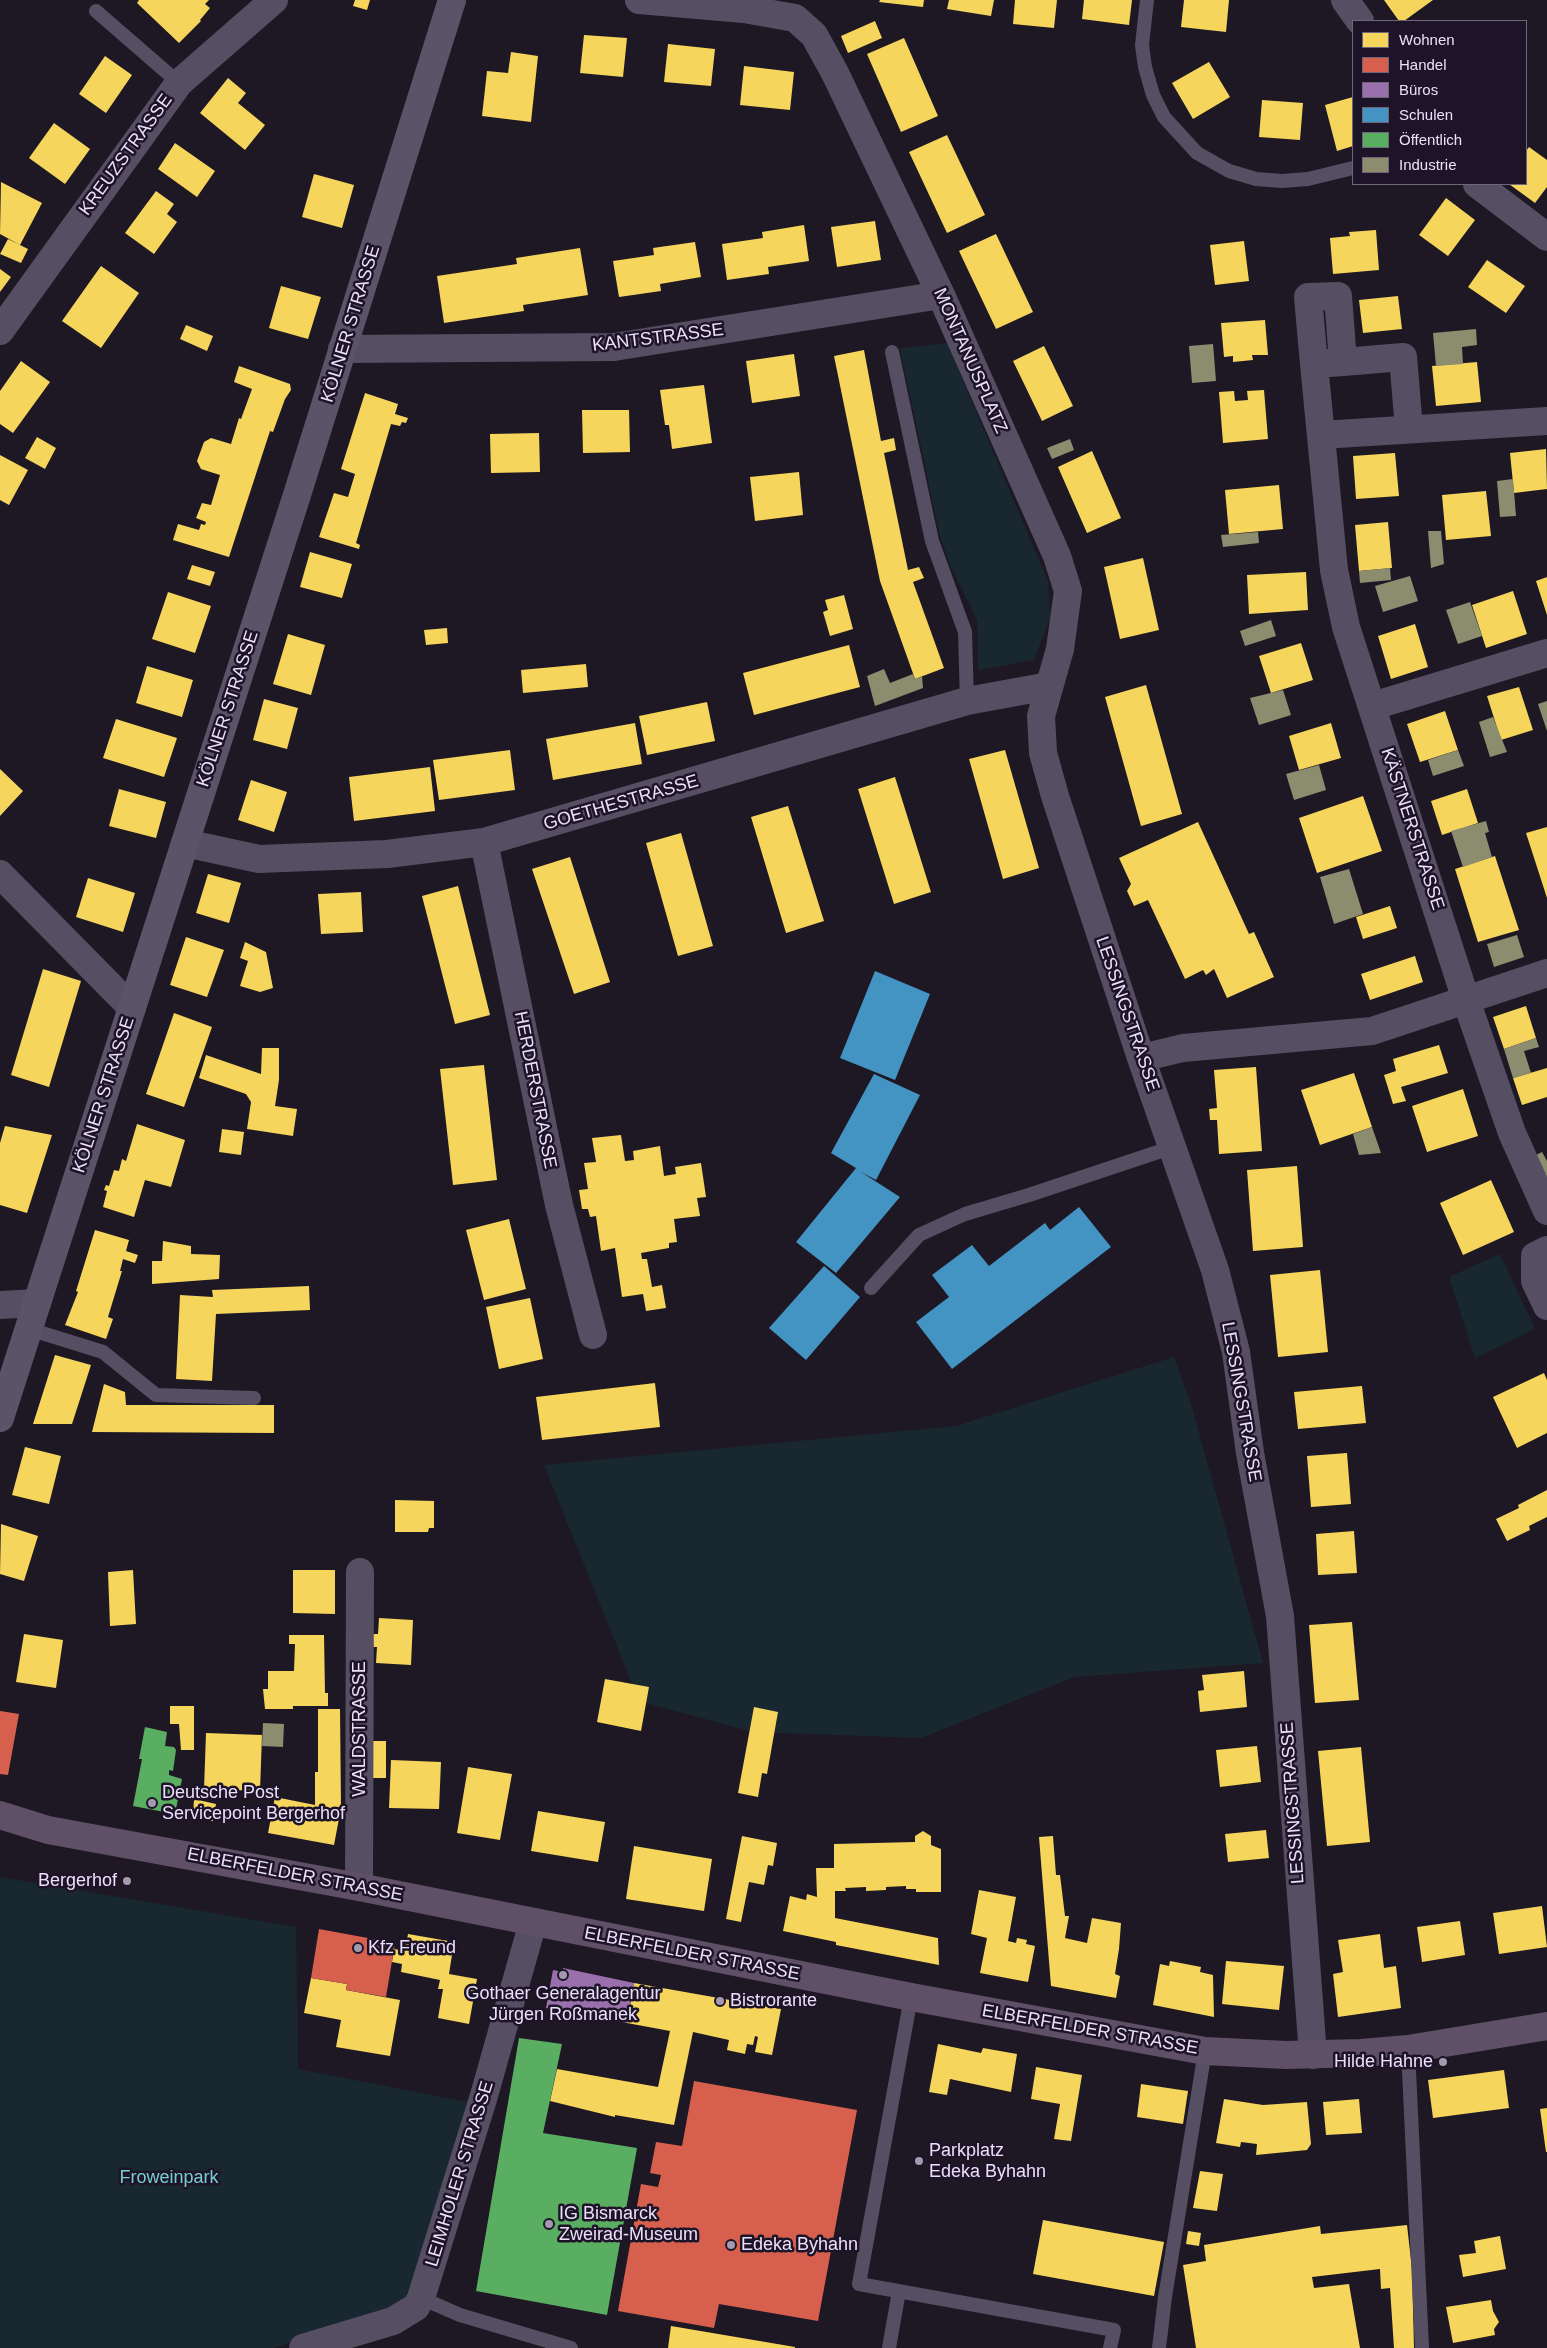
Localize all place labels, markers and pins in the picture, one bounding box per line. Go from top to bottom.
place label: Deutsche Post Servicepoint Bergerhof [162,1782,345,1825]
marker: Deutsche Post Servicepoint Bergerhof [146,1797,158,1809]
place label: Bergerhof [38,1870,117,1892]
marker: Bergerhof [121,1875,133,1887]
place label: Kfz Freund [368,1937,456,1959]
marker: Kfz Freund [352,1942,364,1954]
marker: Gothaer Generalagentur Jürgen Roßmanek [557,1969,569,1981]
place label: Gothaer Generalagentur Jürgen Roßmanek [465,1983,661,2026]
place label: Bistrorante [730,1990,817,2012]
marker: Bistrorante [714,1995,726,2007]
place label: Hilde Hahne [1334,2051,1433,2073]
marker: Hilde Hahne [1437,2056,1449,2068]
place label: Parkplatz Edeka Byhahn [929,2140,1046,2182]
marker: Parkplatz Edeka Byhahn [913,2155,925,2167]
place label: IG Bismarck Zweirad-Museum [559,2203,698,2246]
marker: IG Bismarck Zweirad-Museum [543,2218,555,2230]
place label: Edeka Byhahn [741,2234,858,2256]
marker: Edeka Byhahn [725,2239,737,2251]

